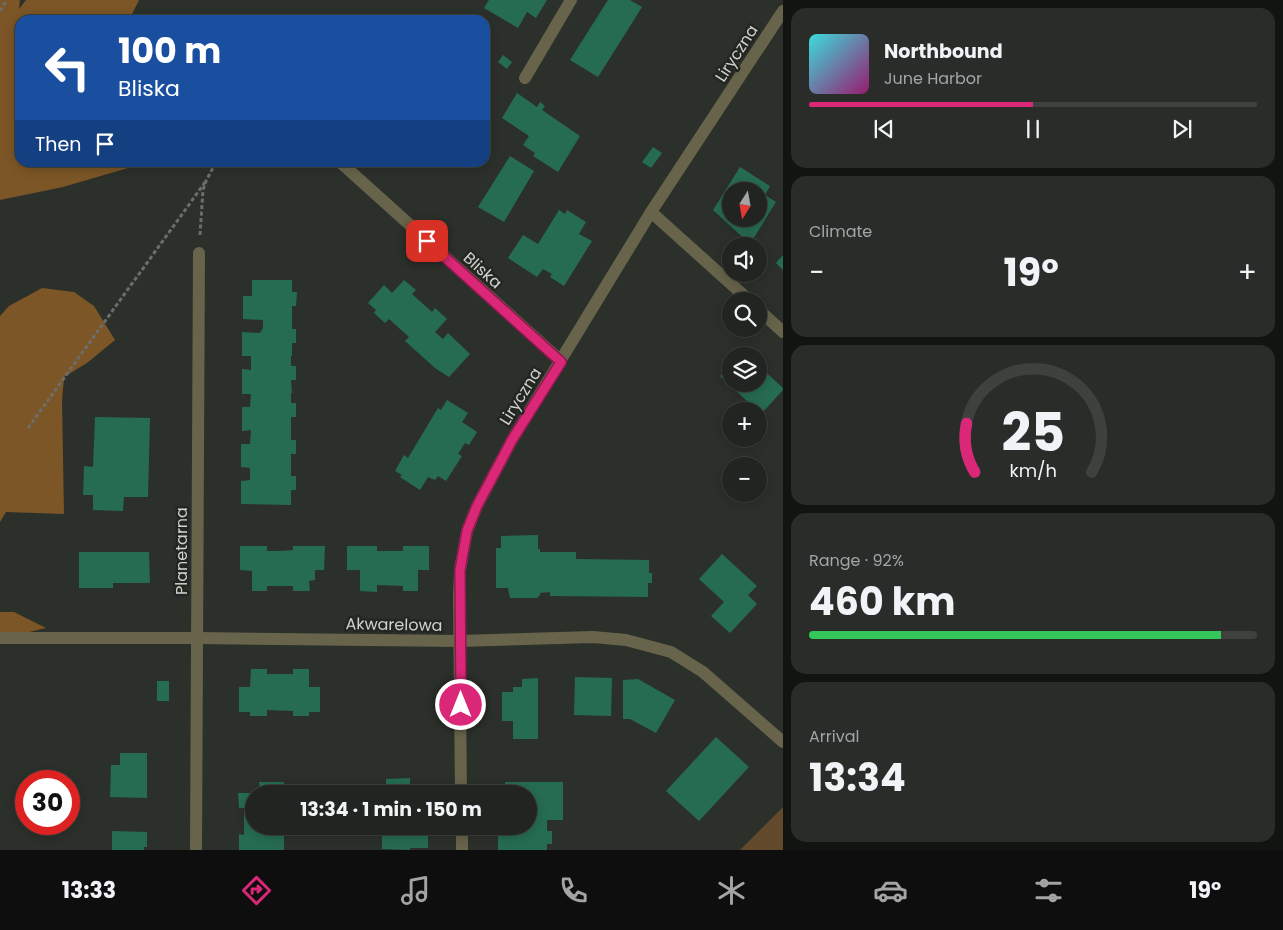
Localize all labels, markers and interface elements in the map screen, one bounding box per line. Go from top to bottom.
street label: Liryczna [709,20,763,86]
text: 100 m [118,26,221,75]
icon: left [35,35,100,100]
text: Northbound [884,38,1003,65]
text: June Harbor [884,67,982,90]
text: Bliska [118,73,180,104]
icon: previous [870,115,898,143]
icon: pause [1019,115,1047,143]
icon: next [1168,115,1196,143]
icon: arrive [91,130,119,158]
text: Then [35,131,81,158]
north arrow [722,182,768,228]
map controls [722,182,767,502]
pin [406,220,448,262]
text: Climate [809,220,872,243]
icon: arrive [413,227,441,255]
button: sound [722,237,767,282]
text: 19° [1004,246,1059,299]
street label: Bliska [458,247,507,294]
text: − [809,253,824,292]
text: + [1238,253,1257,292]
button: search [722,292,767,337]
button: layers [722,347,767,392]
street label: Liryczna [494,363,547,429]
text: 25 [1001,396,1065,469]
button: + [722,402,767,447]
button: − [722,457,767,502]
text: km/h [1009,458,1057,483]
street label: Planetarna [170,507,193,595]
text: Range · 92% [809,549,904,572]
text: 460 km [809,575,956,628]
street label: Akwarelowa [345,612,443,637]
position arrow [434,678,486,730]
text: Arrival [809,725,859,748]
text: 13:34 [809,751,906,804]
speed limit sign: 30 [15,770,80,835]
text: 13:34 · 1 min · 150 m [300,796,482,823]
icon: directions [239,873,274,908]
icon: music [398,873,433,908]
icon: phone [556,873,591,908]
icon: climate [714,873,749,908]
icon: car [873,873,908,908]
icon: filters [1031,873,1066,908]
text: 13:33 [62,875,116,906]
text: 19° [1189,875,1221,906]

